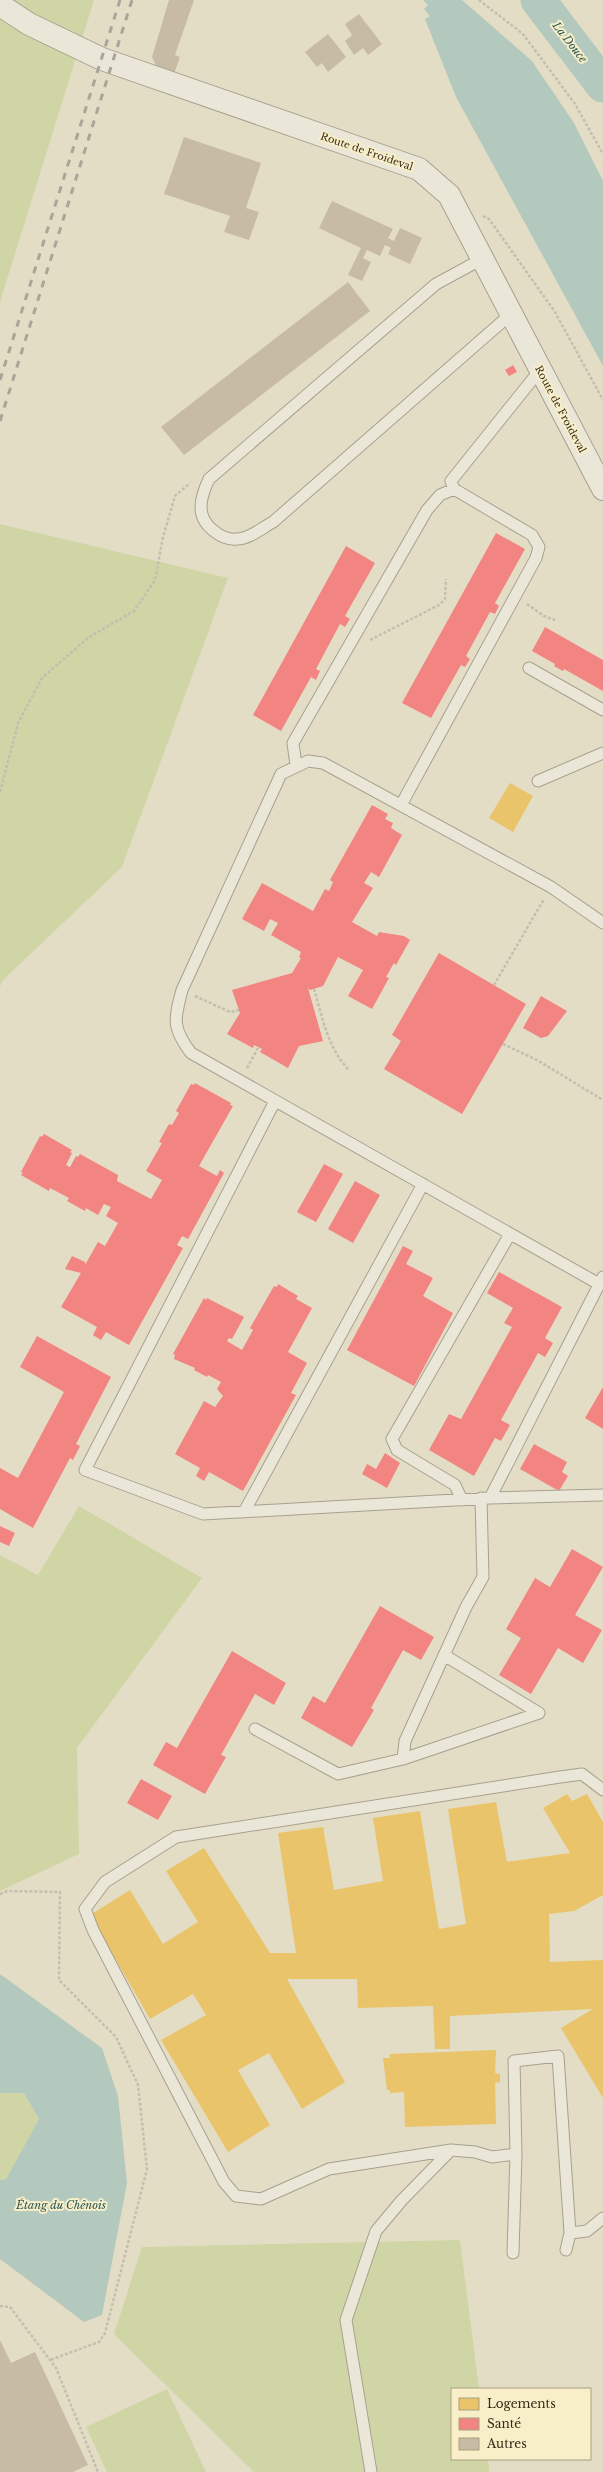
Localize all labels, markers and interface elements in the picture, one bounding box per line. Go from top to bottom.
water label: La Douce [549,18,590,65]
street label: Route de Froideval [319,130,415,173]
street label: Route de Froideval [532,363,589,455]
water label: Étang du Chênois [15,2198,106,2212]
legend [451,2388,591,2460]
text: Logements [487,2396,556,2411]
text: Santé [487,2416,521,2431]
text: Autres [486,2436,527,2451]

